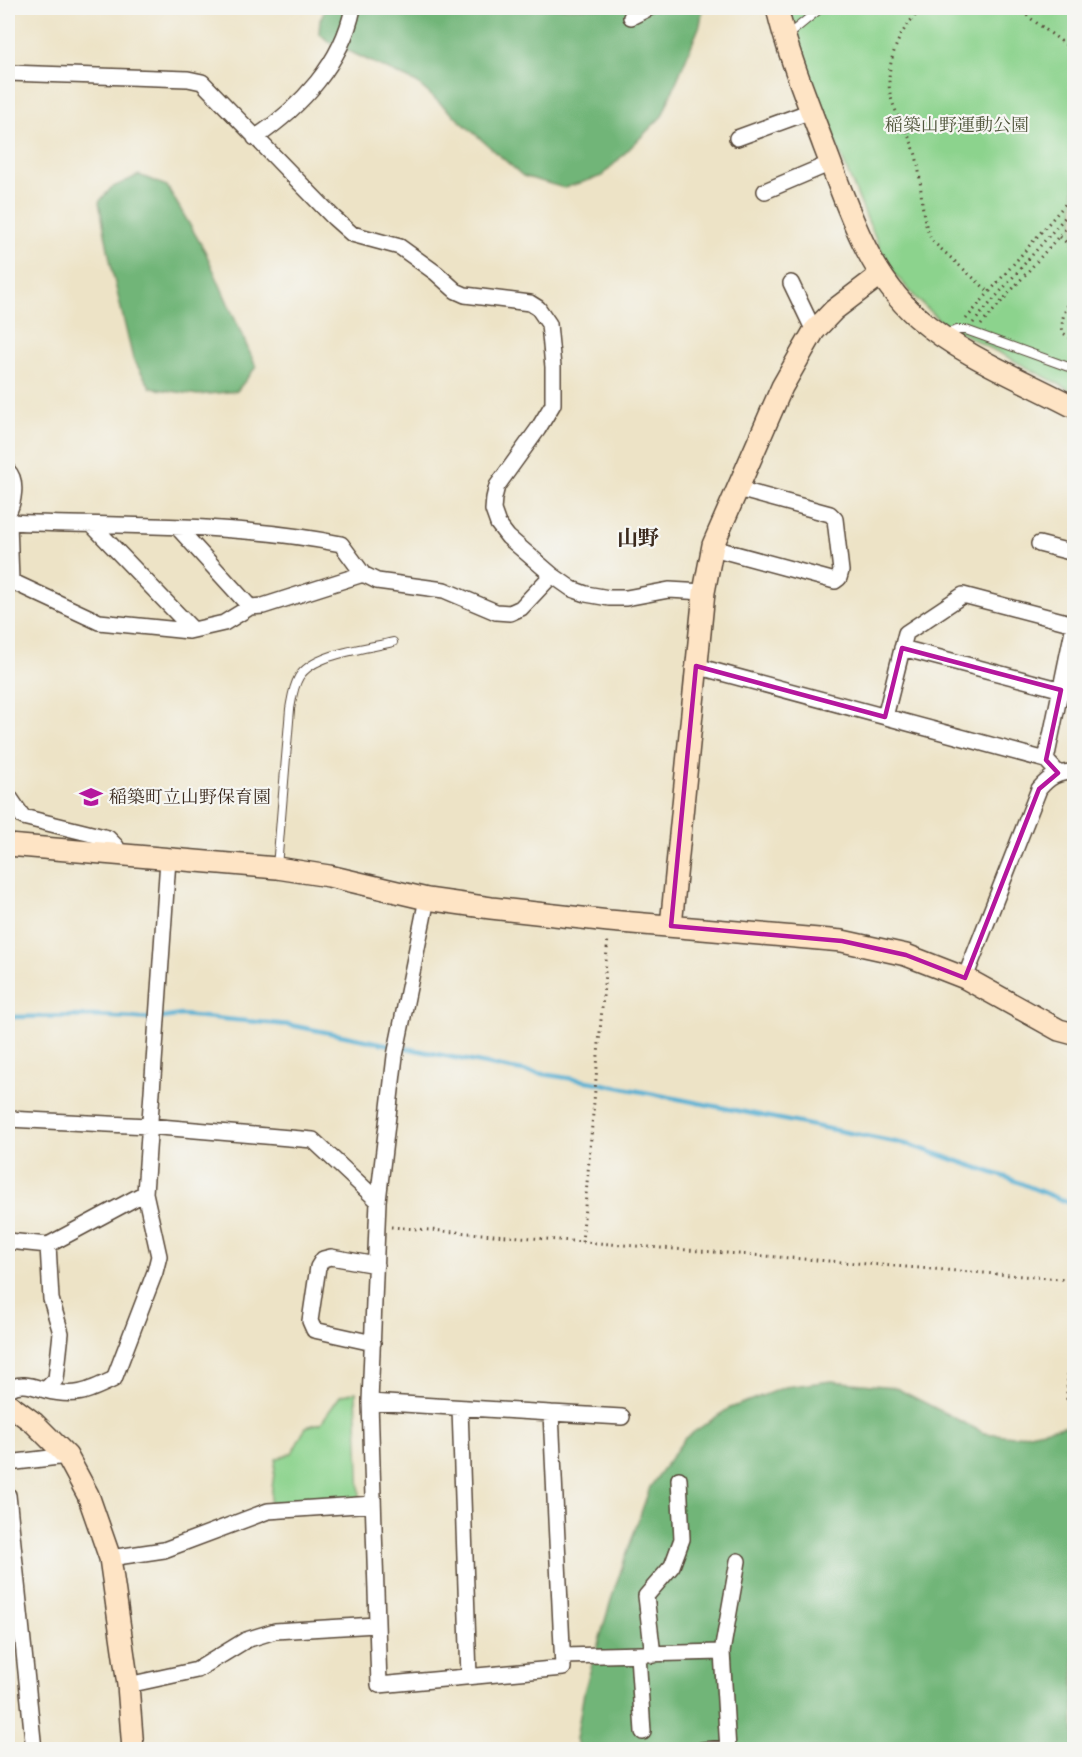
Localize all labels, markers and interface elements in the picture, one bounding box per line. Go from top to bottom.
park label: 稲築山野運動公園 [885,113,1029,138]
district label: 山野 [617,524,659,553]
school or university icon: 稲築町立山野保育園 [78,784,104,810]
place label: 稲築町立山野保育園 [109,785,271,810]

